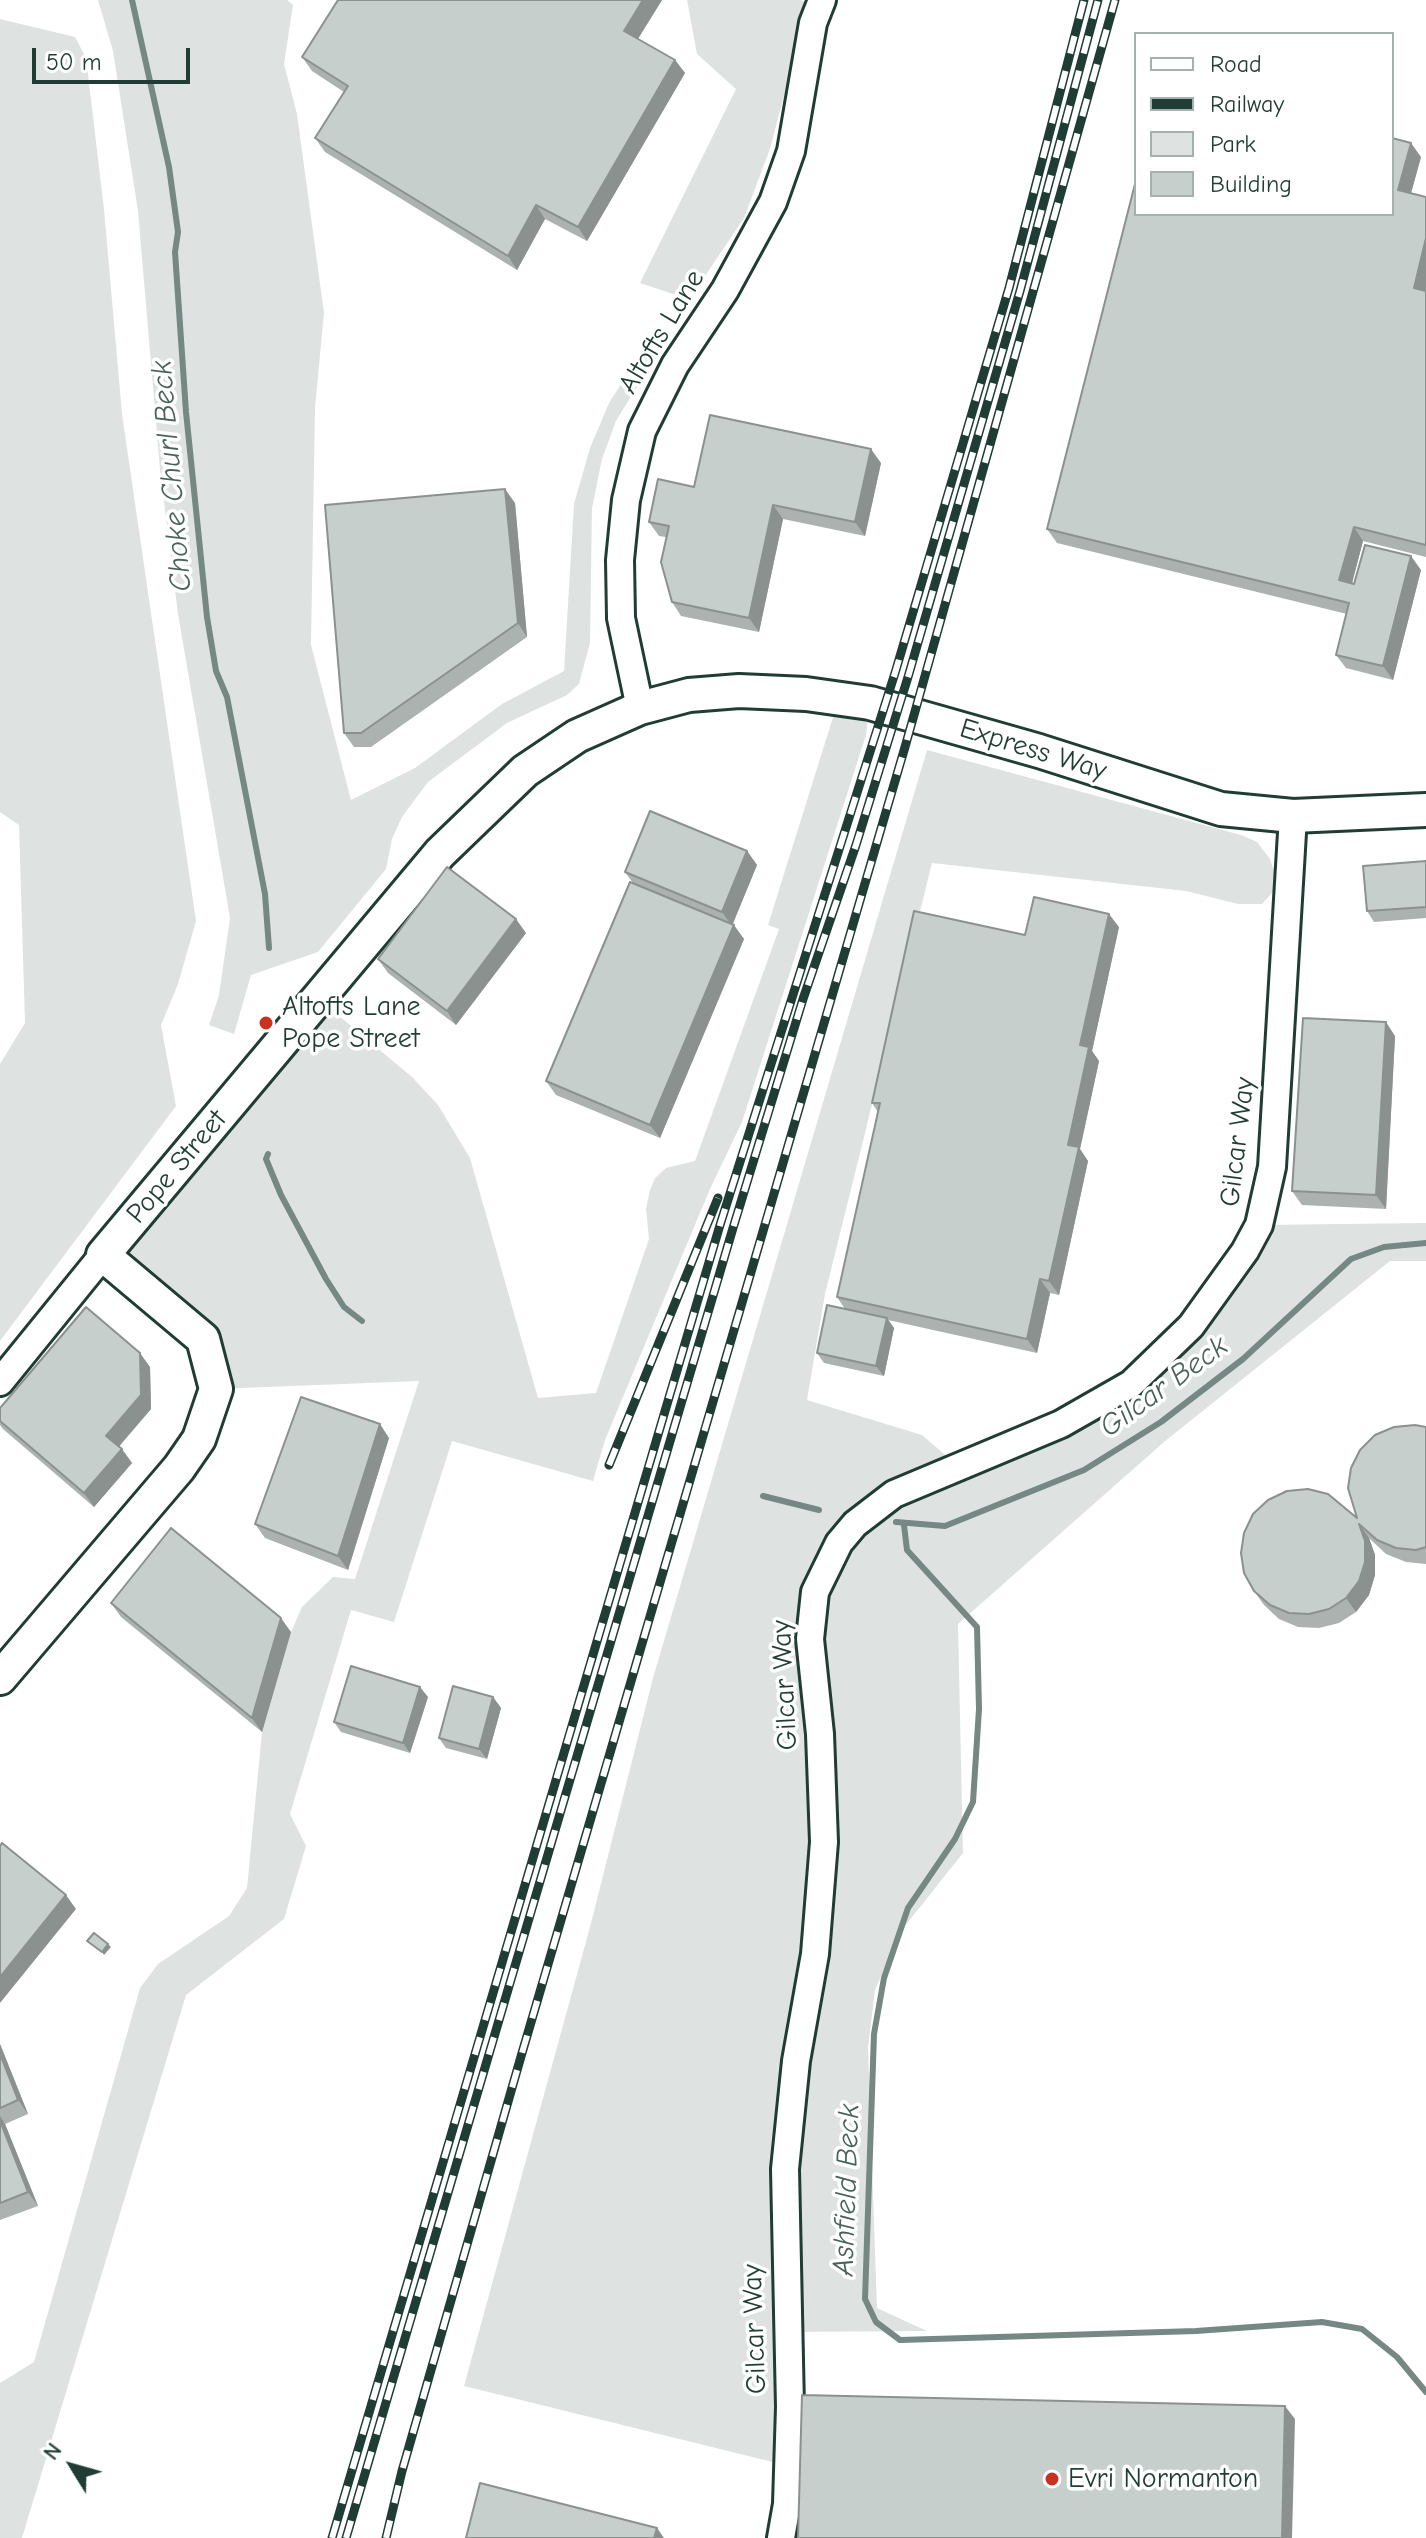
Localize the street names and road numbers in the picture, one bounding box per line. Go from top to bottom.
street label: Altofts Lane [612,264,712,400]
street label: Express Way [956,712,1110,788]
street label: Gilcar Way [1213,1075,1263,1209]
street label: Pope Street [120,1103,234,1231]
street label: Gilcar Way [765,1619,805,1751]
street label: Gilcar Way [736,2263,774,2395]

